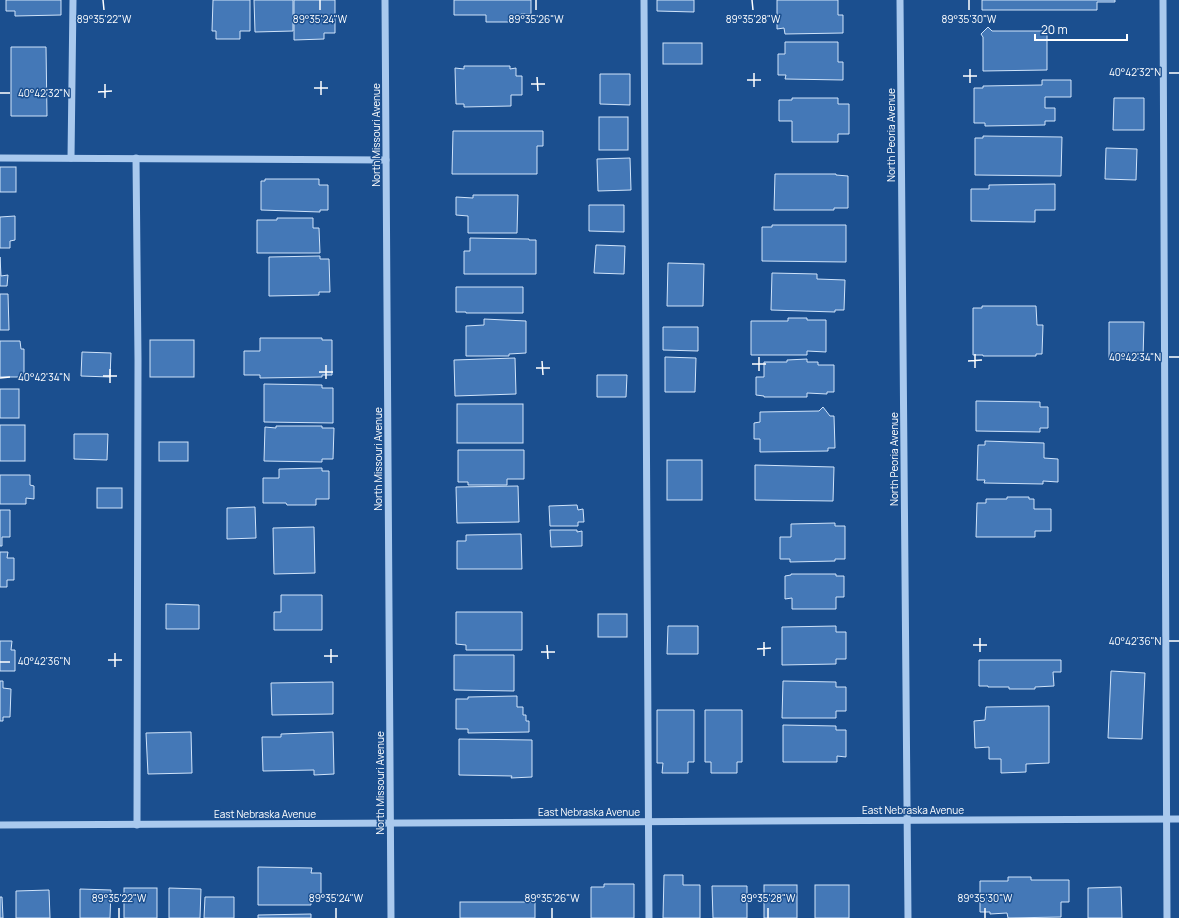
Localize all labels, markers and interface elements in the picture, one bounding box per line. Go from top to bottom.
text: 89°35'22"W [77,12,132,26]
text: 89°35'24"W [293,12,348,26]
text: 89°35'26"W [508,12,564,26]
text: 89°35'28"W [726,12,781,26]
text: 89°35'30"W [942,12,997,26]
scale bar [1035,16,1127,42]
text: 20 m [1041,21,1068,38]
text: 40°42'32"N [1109,65,1161,79]
street label: North Missouri Avenue [369,83,383,187]
text: 40°42'32"N [18,86,70,100]
street label: North Peoria Avenue [884,88,898,182]
text: 40°42'34"N [1109,350,1161,364]
text: 40°42'34"N [18,370,70,384]
street label: North Missouri Avenue [371,407,385,511]
street label: North Peoria Avenue [887,412,901,506]
text: 40°42'36"N [1109,634,1162,648]
text: 40°42'36"N [18,654,71,668]
street label: North Missouri Avenue [373,731,387,835]
street label: East Nebraska Avenue [862,803,964,817]
street label: East Nebraska Avenue [538,805,640,819]
street label: East Nebraska Avenue [214,807,316,821]
text: 89°35'22"W [92,891,147,905]
text: 89°35'24"W [309,891,364,905]
text: 89°35'26"W [524,891,580,905]
text: 89°35'28"W [741,891,796,905]
text: 89°35'30"W [958,891,1013,905]

